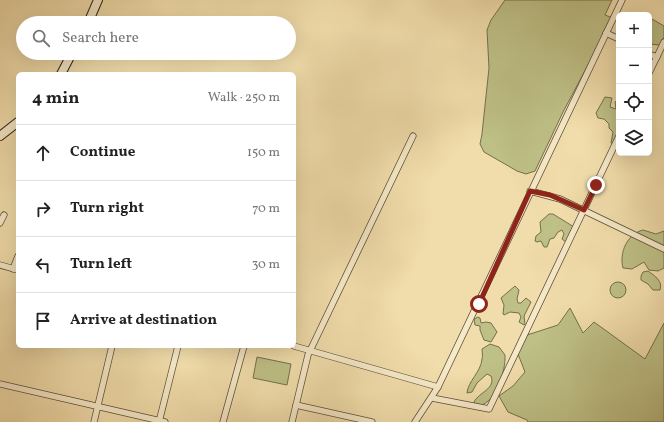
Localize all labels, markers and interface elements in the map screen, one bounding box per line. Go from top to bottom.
map controls [616,12,652,156]
button: + [616,12,652,48]
search box [16,16,296,60]
icon: search [30,27,52,49]
text: Search here [62,28,139,49]
button: − [616,48,652,84]
button: locate [616,84,652,120]
text: 4 min [32,87,79,110]
text: Walk · 250 m [208,89,280,107]
button: layers [616,120,652,156]
icon: ahead [32,142,54,164]
text: Continue [70,142,135,163]
text: 150 m [247,144,280,162]
route end [587,176,605,194]
icon: right [32,198,54,220]
text: Turn right [70,198,144,219]
text: 70 m [252,200,280,218]
icon: left [32,254,54,276]
text: Turn left [70,254,132,275]
text: 30 m [252,256,280,274]
route start [470,295,488,313]
icon: arrive [32,310,54,332]
text: Arrive at destination [70,310,217,331]

